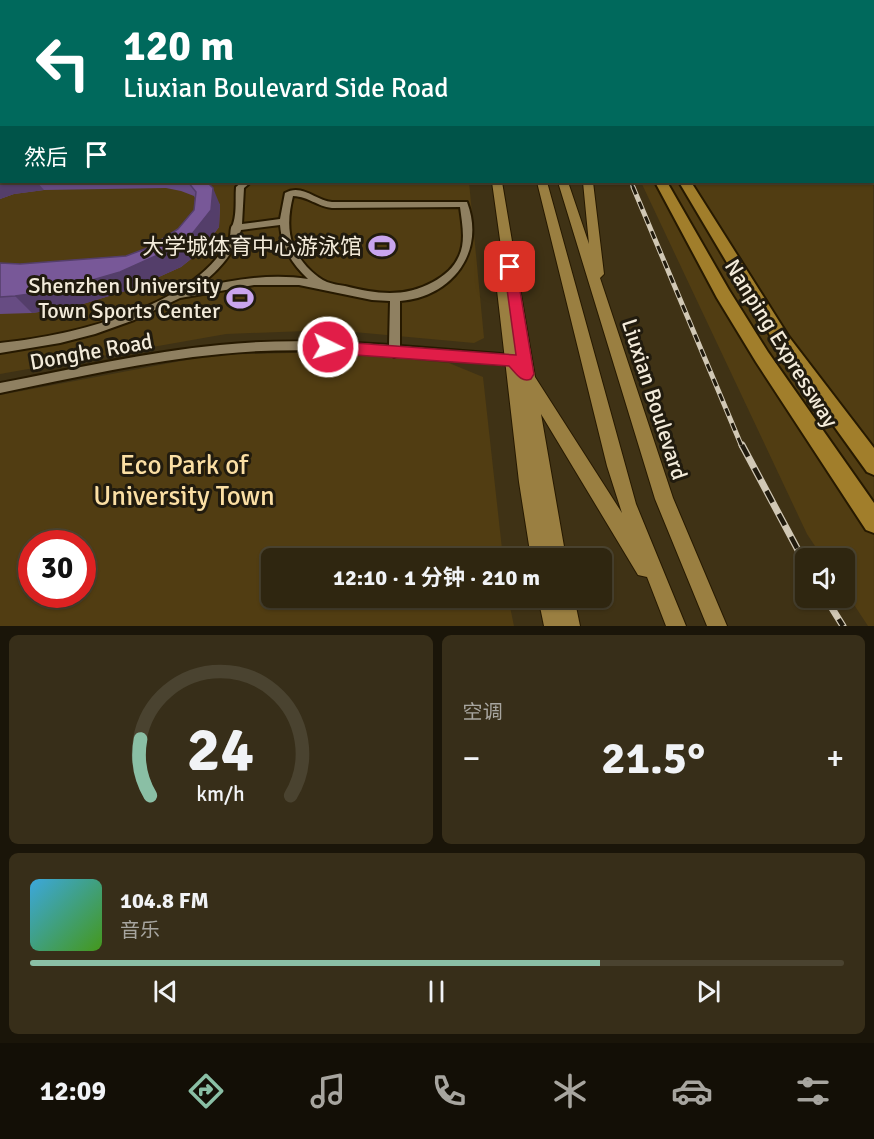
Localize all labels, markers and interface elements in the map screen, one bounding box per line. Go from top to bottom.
text: 120 m [123,21,234,72]
icon: left [24,24,102,102]
text: Liuxian Boulevard Side Road [123,72,449,105]
icon: arrive [80,138,113,171]
text: 然后 [24,144,68,171]
sports icon: 大学城体育中心游泳馆 [367,231,397,261]
place label: 大学城体育中心游泳馆 [142,233,362,260]
pin [484,241,535,292]
icon: arrive [493,250,526,283]
street label: Nanping Expressway [719,254,845,433]
place label: Shenzhen University Town Sports Center [28,272,221,324]
sports icon: Shenzhen University Town Sports Center [225,283,255,313]
position arrow [296,315,360,379]
street label: Liuxian Boulevard [616,315,693,483]
street label: Donghe Road [28,327,155,376]
park label: Eco Park of University Town [93,449,275,513]
speed limit sign: 30 [18,530,96,608]
map controls [795,548,855,608]
button: sound [795,548,855,608]
text: 12:10 · 1 分钟 · 210 m [333,564,540,591]
text: 空调 [463,700,503,725]
text: 24 [187,711,254,788]
text: 21.5° [601,731,705,786]
text: − [463,738,480,779]
text: + [826,738,844,779]
text: km/h [196,782,245,808]
text: 104.8 FM [120,887,209,914]
text: 音乐 [120,918,160,943]
icon: previous [149,975,182,1008]
icon: pause [420,975,453,1008]
icon: next [692,975,725,1008]
icon: directions [185,1070,227,1112]
icon: music [307,1070,349,1112]
icon: phone [428,1070,470,1112]
icon: climate [549,1070,591,1112]
icon: car [671,1070,713,1112]
icon: filters [792,1070,834,1112]
text: 12:09 [40,1075,106,1108]

